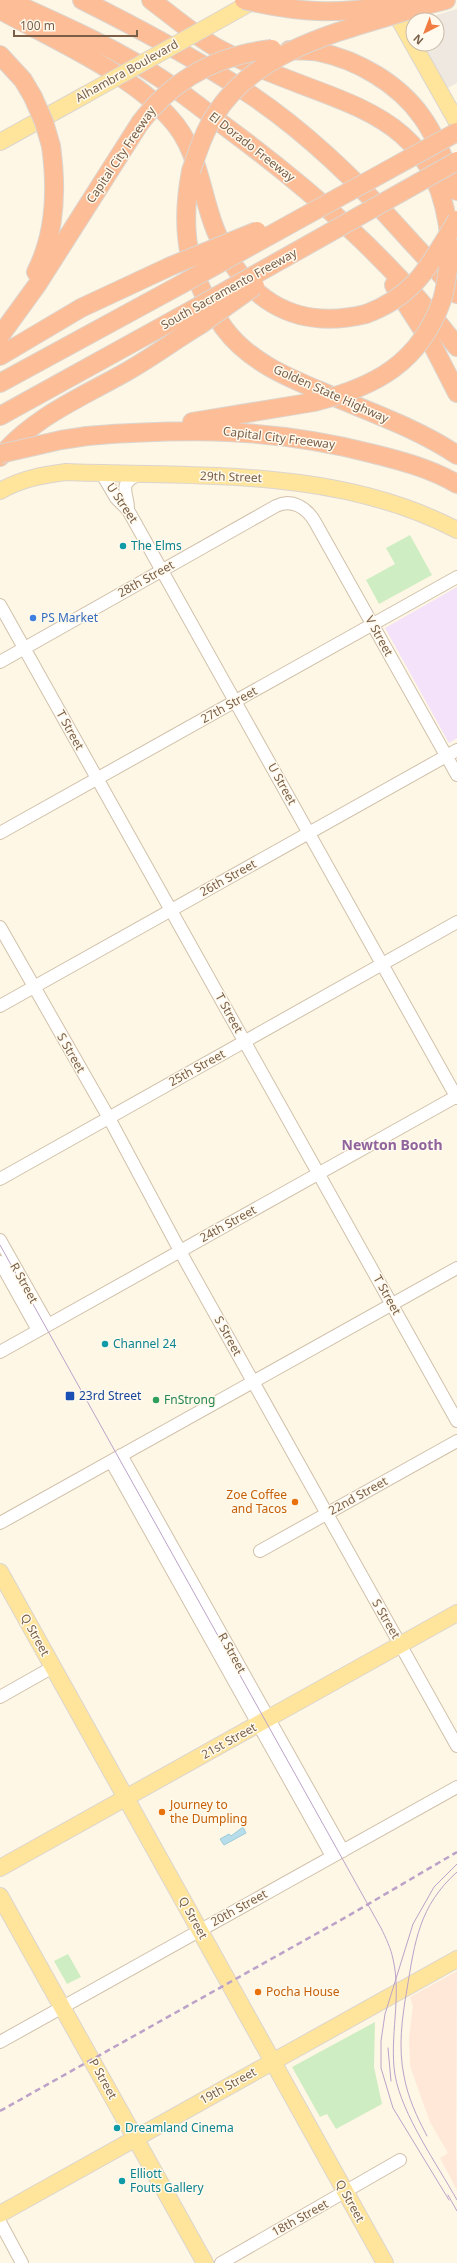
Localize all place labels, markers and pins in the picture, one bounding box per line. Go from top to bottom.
place label: The Elms [131,537,182,554]
marker: The Elms [118,541,128,551]
place label: PS Market [41,609,99,626]
marker: PS Market [28,613,38,623]
place label: Channel 24 [113,1335,176,1352]
marker: Channel 24 [100,1339,110,1349]
place label: 23rd Street [79,1387,142,1404]
marker: 23rd Street [64,1390,76,1402]
place label: FnStrong [164,1391,215,1408]
marker: FnStrong [151,1395,161,1405]
place label: Zoe Coffee and Tacos [226,1486,287,1517]
marker: Zoe Coffee and Tacos [290,1497,300,1507]
place label: Journey to the Dumpling [169,1796,247,1827]
marker: Journey to the Dumpling [157,1807,167,1817]
place label: Pocha House [266,1983,340,2000]
marker: Pocha House [253,1987,263,1997]
place label: Dreamland Cinema [125,2119,234,2136]
marker: Dreamland Cinema [112,2123,122,2133]
place label: Elliott Fouts Gallery [130,2165,204,2196]
marker: Elliott Fouts Gallery [117,2176,127,2186]

